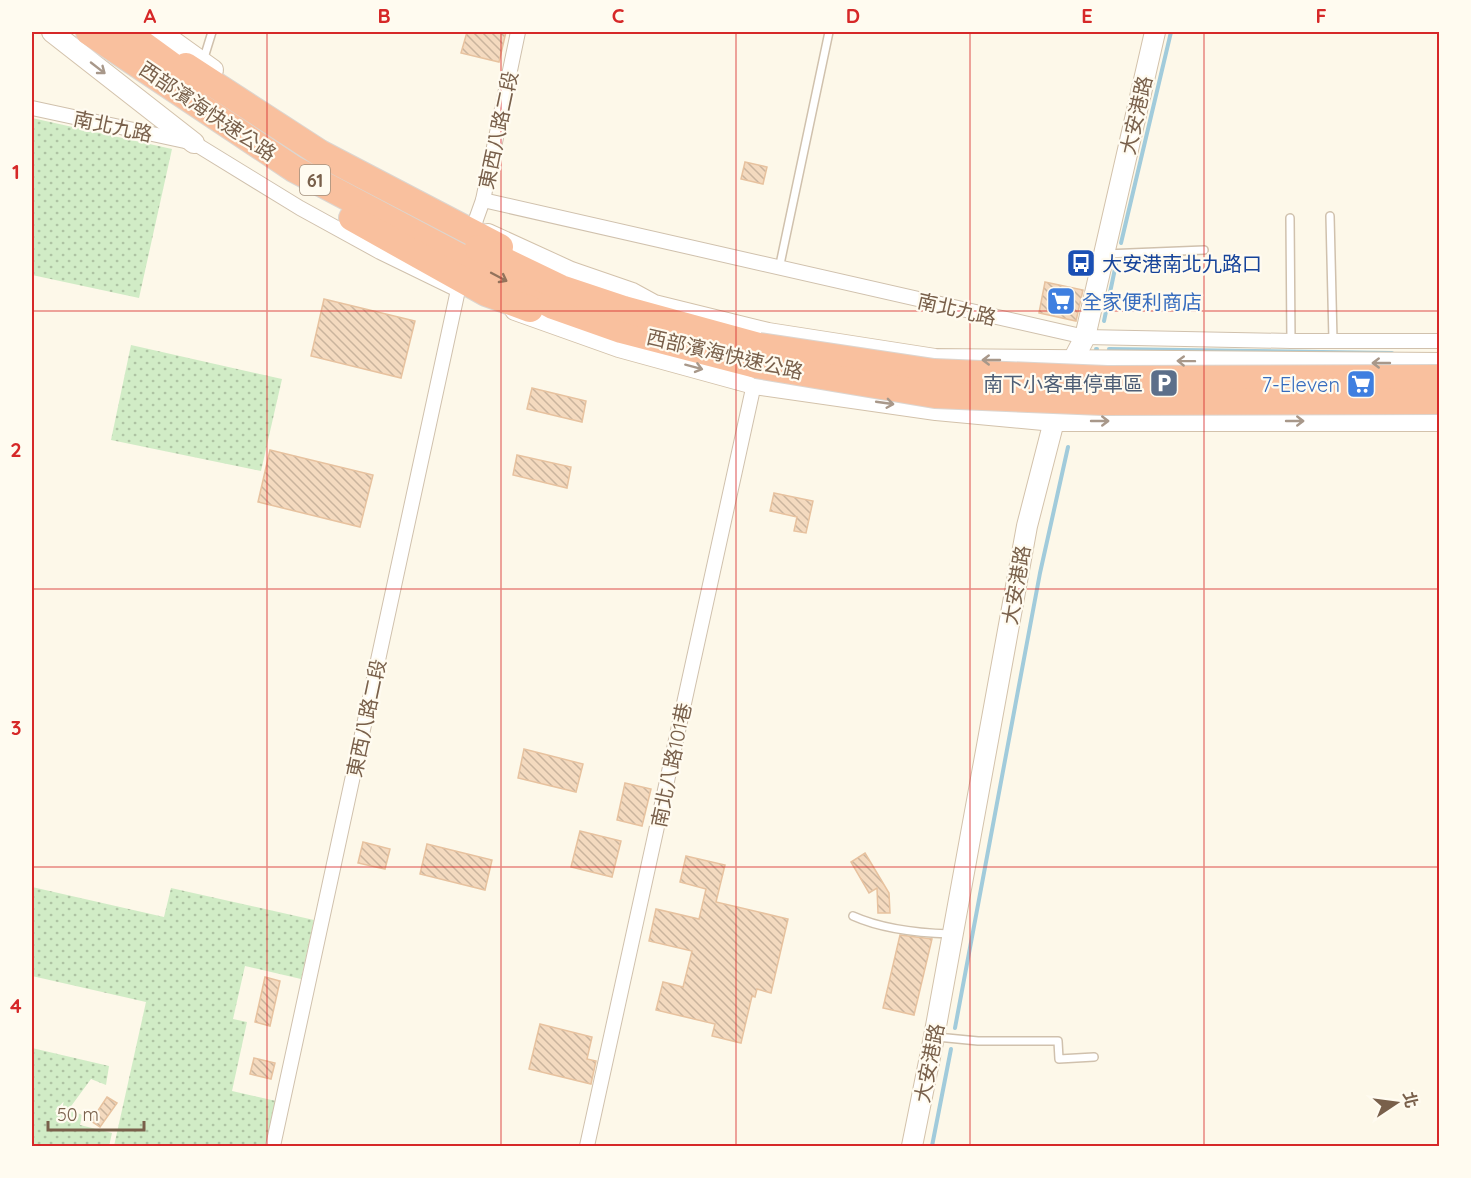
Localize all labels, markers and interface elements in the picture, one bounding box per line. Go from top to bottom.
text: A [144,3,157,28]
text: B [377,3,391,28]
text: C [612,3,625,28]
text: D [846,3,860,28]
text: E [1081,3,1093,28]
text: F [1315,3,1327,28]
street label: 西部濱海快速公路 [135,56,281,166]
one-way arrow [90,61,106,74]
street label: 東西八路二段 [473,69,523,191]
street label: 大安港路 [1115,73,1157,157]
street label: 南北九路 [71,105,155,147]
text: 1 [12,159,20,184]
road number: 61 [300,165,330,195]
bus stop icon: 大安港南北九路口 [1065,247,1097,279]
place label: 大安港南北九路口 [1102,251,1262,276]
one-way arrow [490,272,508,284]
supermarket icon: 全家便利商店 [1045,285,1077,317]
street label: 南北九路 [915,288,999,330]
place label: 全家便利商店 [1082,289,1202,314]
street label: 西部濱海快速公路 [644,324,806,384]
one-way arrow [982,354,1002,366]
one-way arrow [1177,355,1197,367]
one-way arrow [1372,357,1392,369]
one-way arrow [684,362,703,374]
parking icon: 南下小客車停車區 [1148,367,1180,399]
supermarket icon: 7-Eleven [1345,368,1377,400]
place label: 南下小客車停車區 [983,371,1143,396]
place label: 7-Eleven [1262,372,1340,397]
one-way arrow [875,397,894,408]
one-way arrow [1089,415,1109,427]
one-way arrow [1284,415,1304,427]
text: 2 [10,437,22,462]
street label: 大安港路 [997,543,1035,627]
street label: 東西八路二段 [341,657,391,779]
street label: 南北八路101巷 [646,700,696,830]
text: 3 [11,715,21,740]
text: 4 [10,993,22,1018]
street label: 大安港路 [909,1021,949,1105]
north arrow [1366,1073,1426,1133]
text: 北 [1399,1090,1422,1110]
scale bar [48,1094,144,1132]
text: 50 m [57,1103,99,1126]

